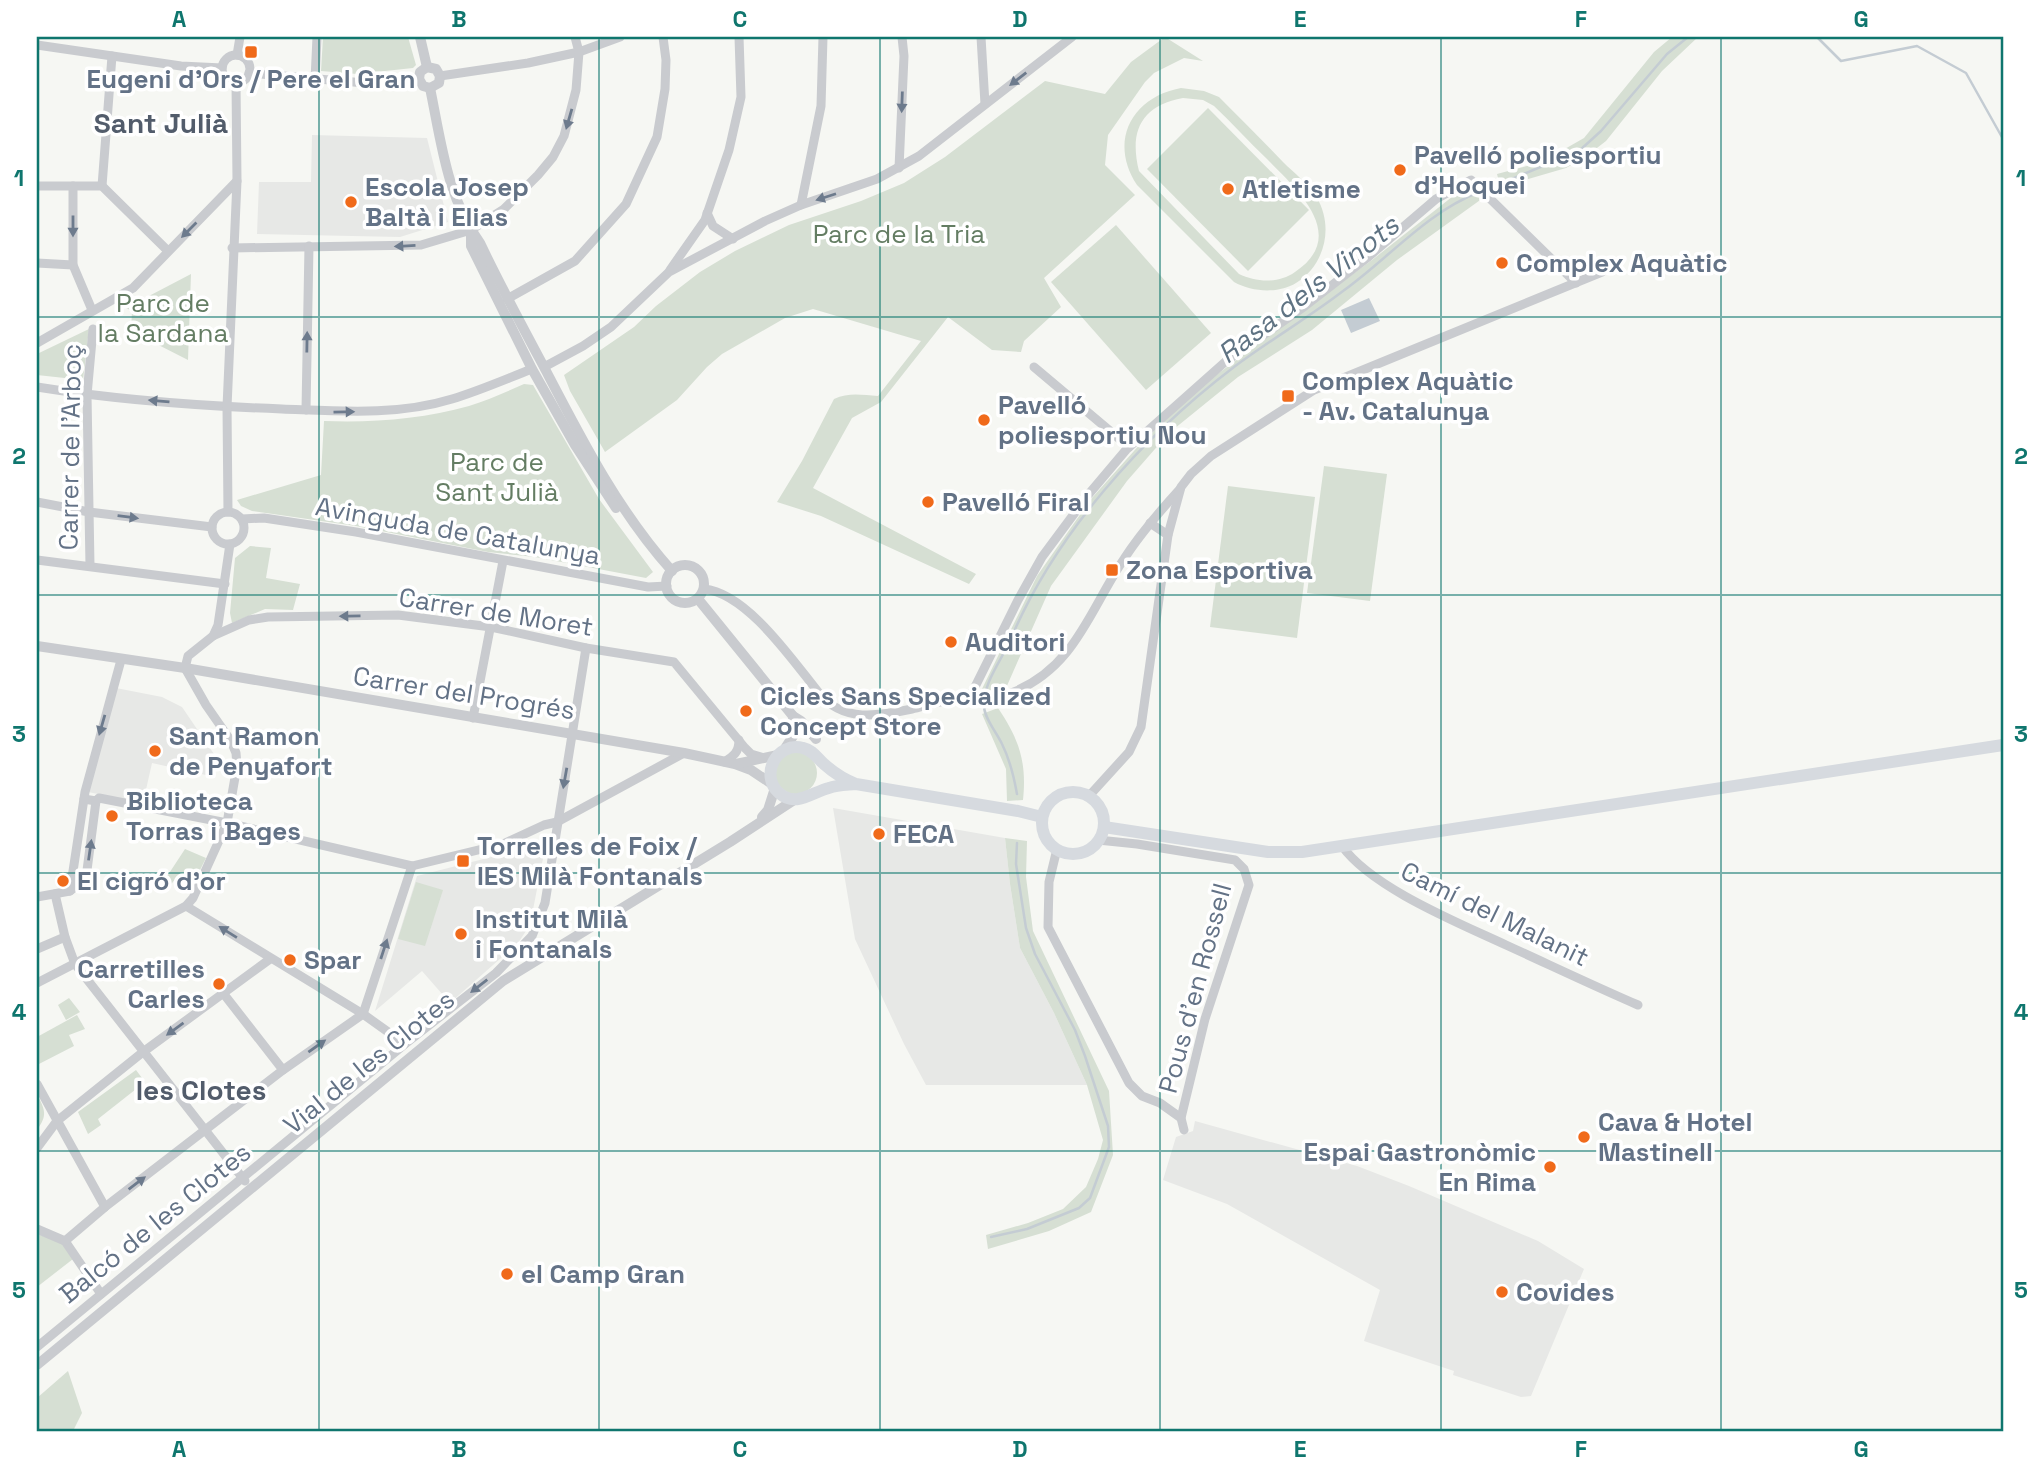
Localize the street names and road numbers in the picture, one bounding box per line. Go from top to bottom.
street label: Carrer de l'Arboç [51,343,89,551]
street label: Avinguda de Catalunya [313,489,603,573]
street label: Carrer de Moret [396,580,596,644]
street label: Carrer del Progrés [351,659,577,727]
street label: Camí del Malanit [1395,854,1595,974]
street label: Pous d'en Rossell [1151,879,1239,1097]
street label: Vial de les Clotes [276,983,462,1141]
street label: Balcó de les Clotes [52,1135,258,1311]

